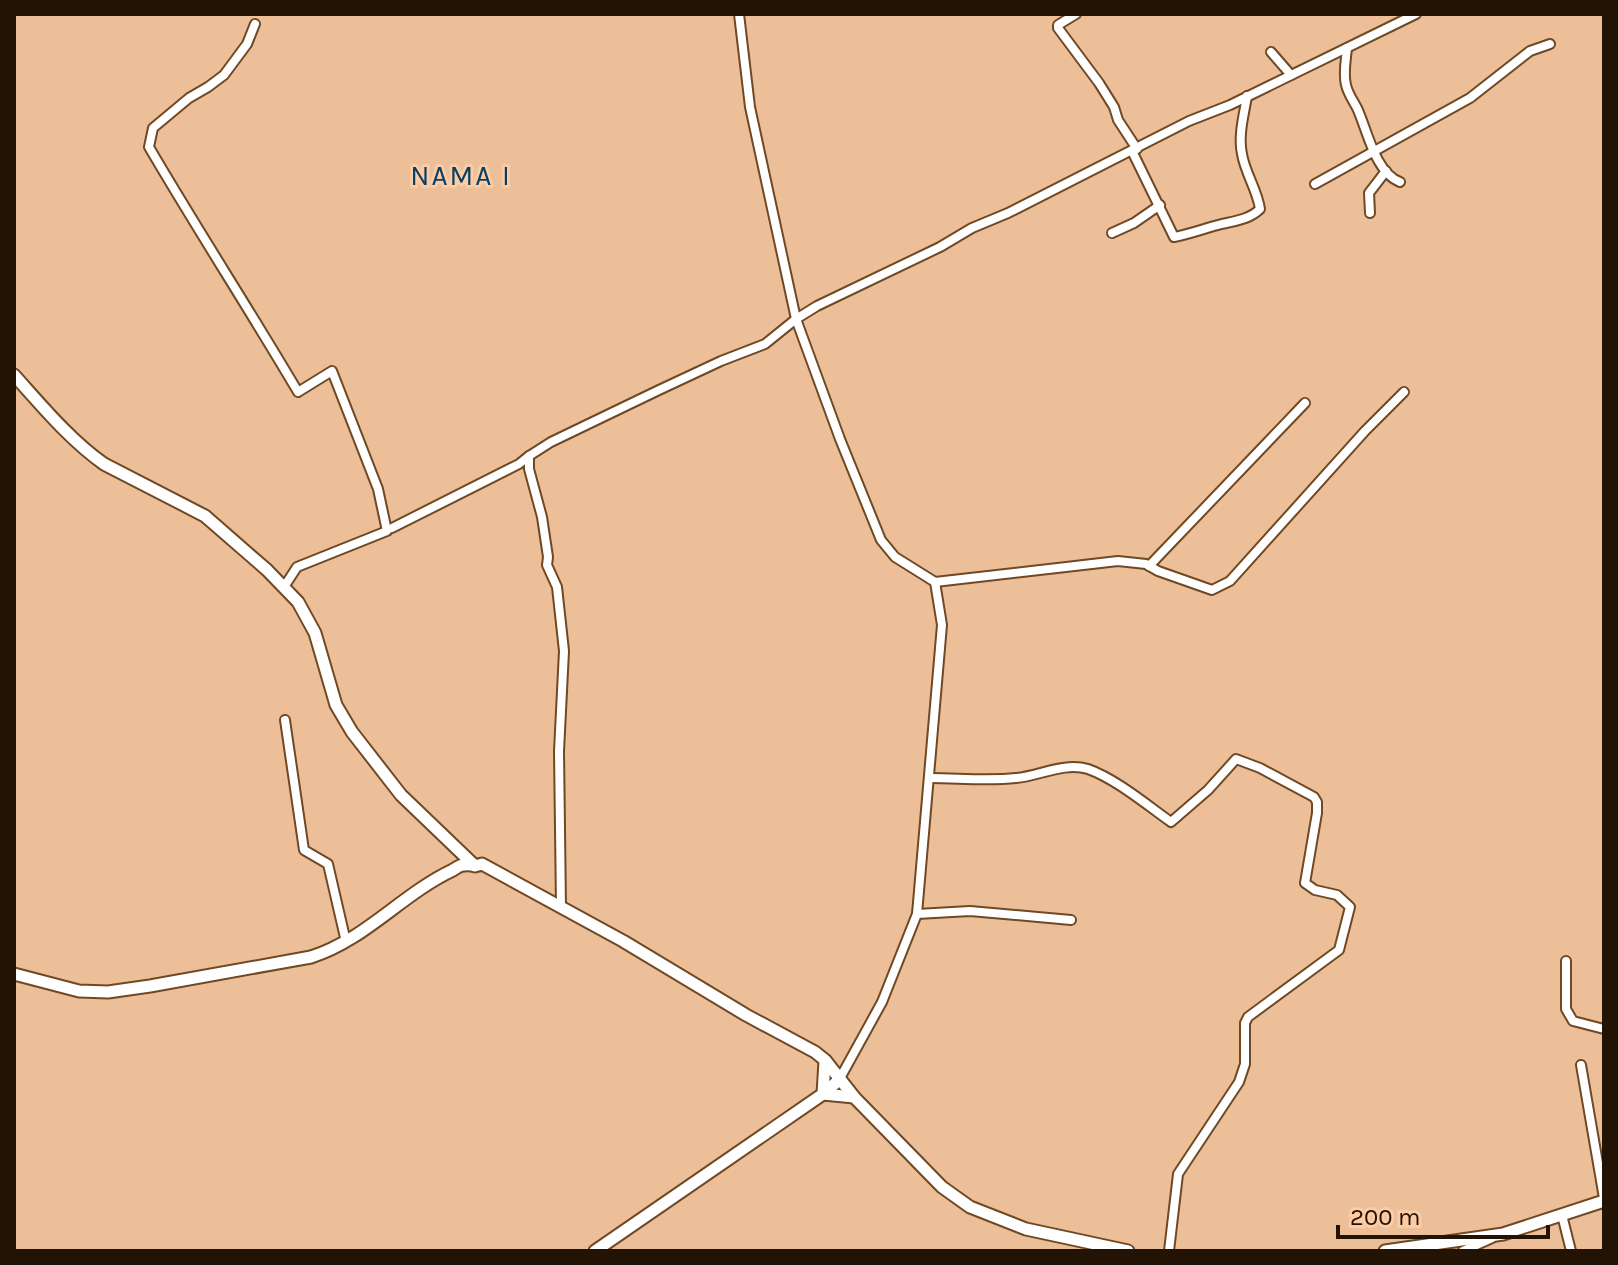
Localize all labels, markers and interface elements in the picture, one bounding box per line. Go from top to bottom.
district label: NAMA I [410,159,512,192]
scale bar [1338,1189,1548,1239]
text: 200 m [1350,1203,1421,1231]

